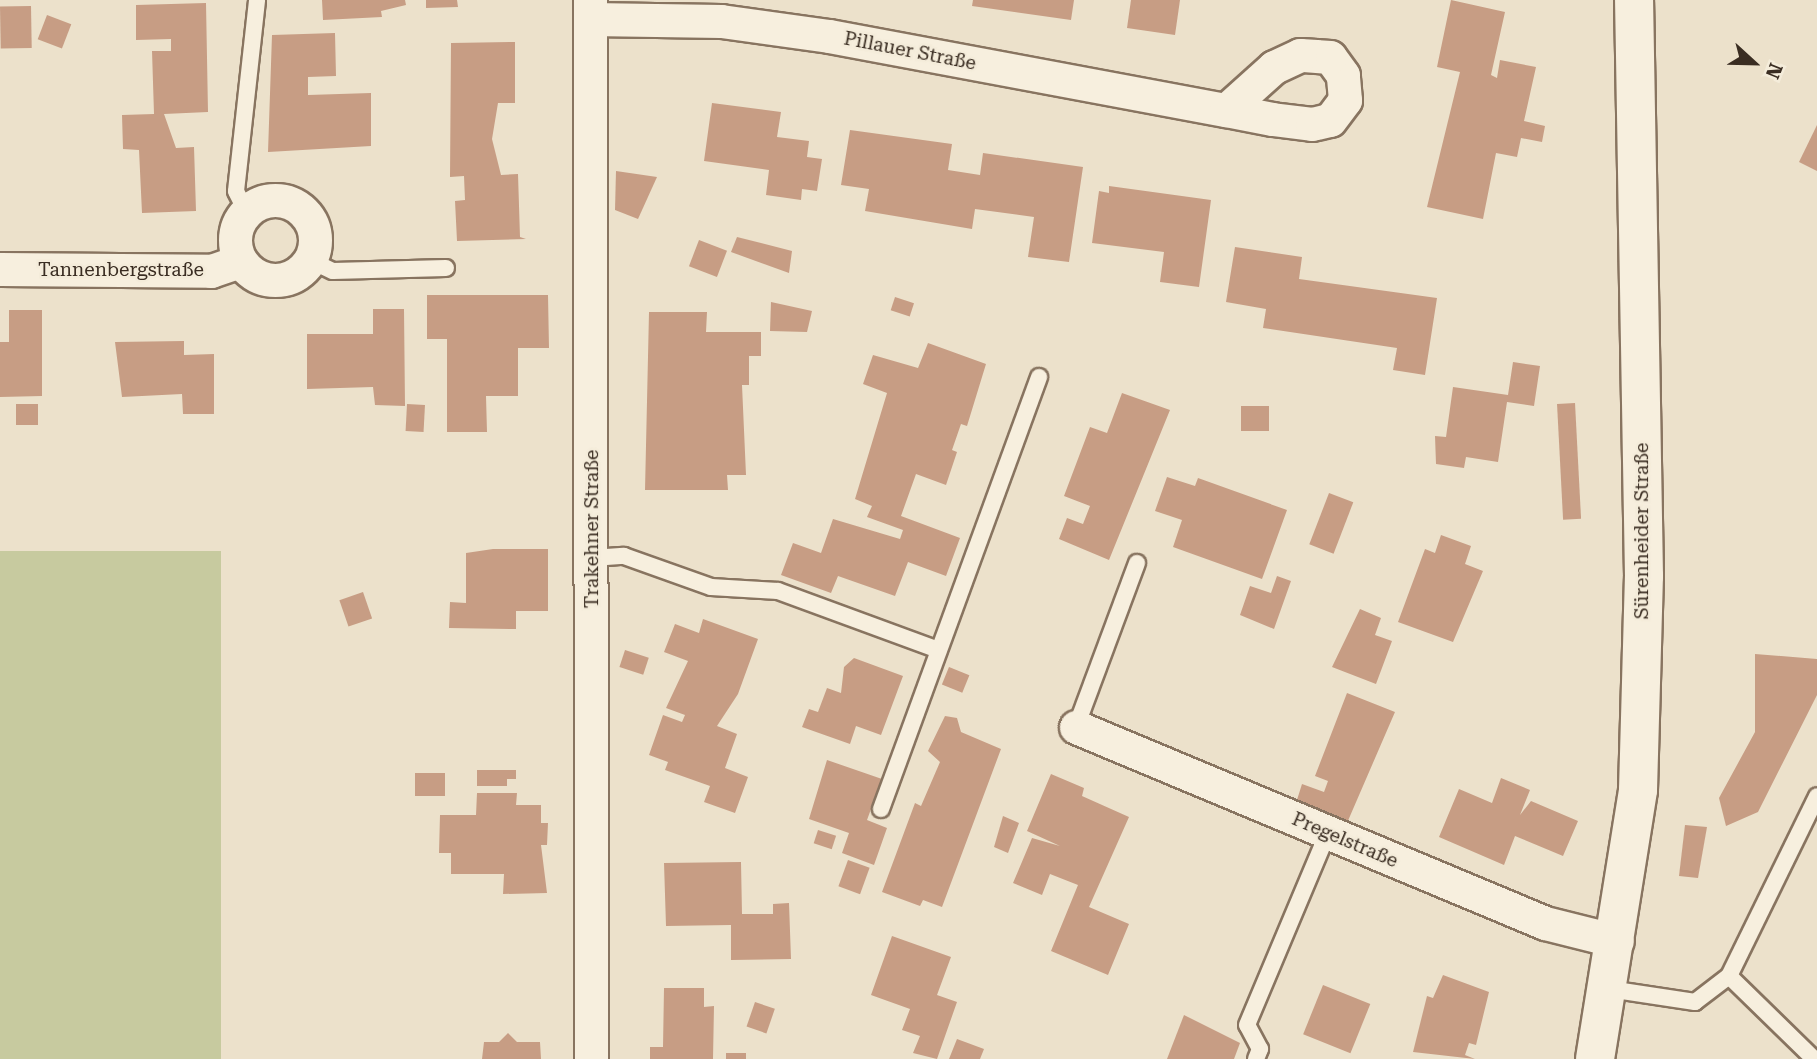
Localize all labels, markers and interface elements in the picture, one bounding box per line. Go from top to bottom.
street label: Pillauer Straße [842,27,978,75]
north arrow [1719,28,1789,98]
text: N [1761,60,1787,82]
street label: Tannenbergstraße [38,259,204,281]
street label: Sürenheider Straße [1631,443,1653,619]
street label: Trakehner Straße [581,450,603,608]
street label: Pregelstraße [1289,807,1401,873]

